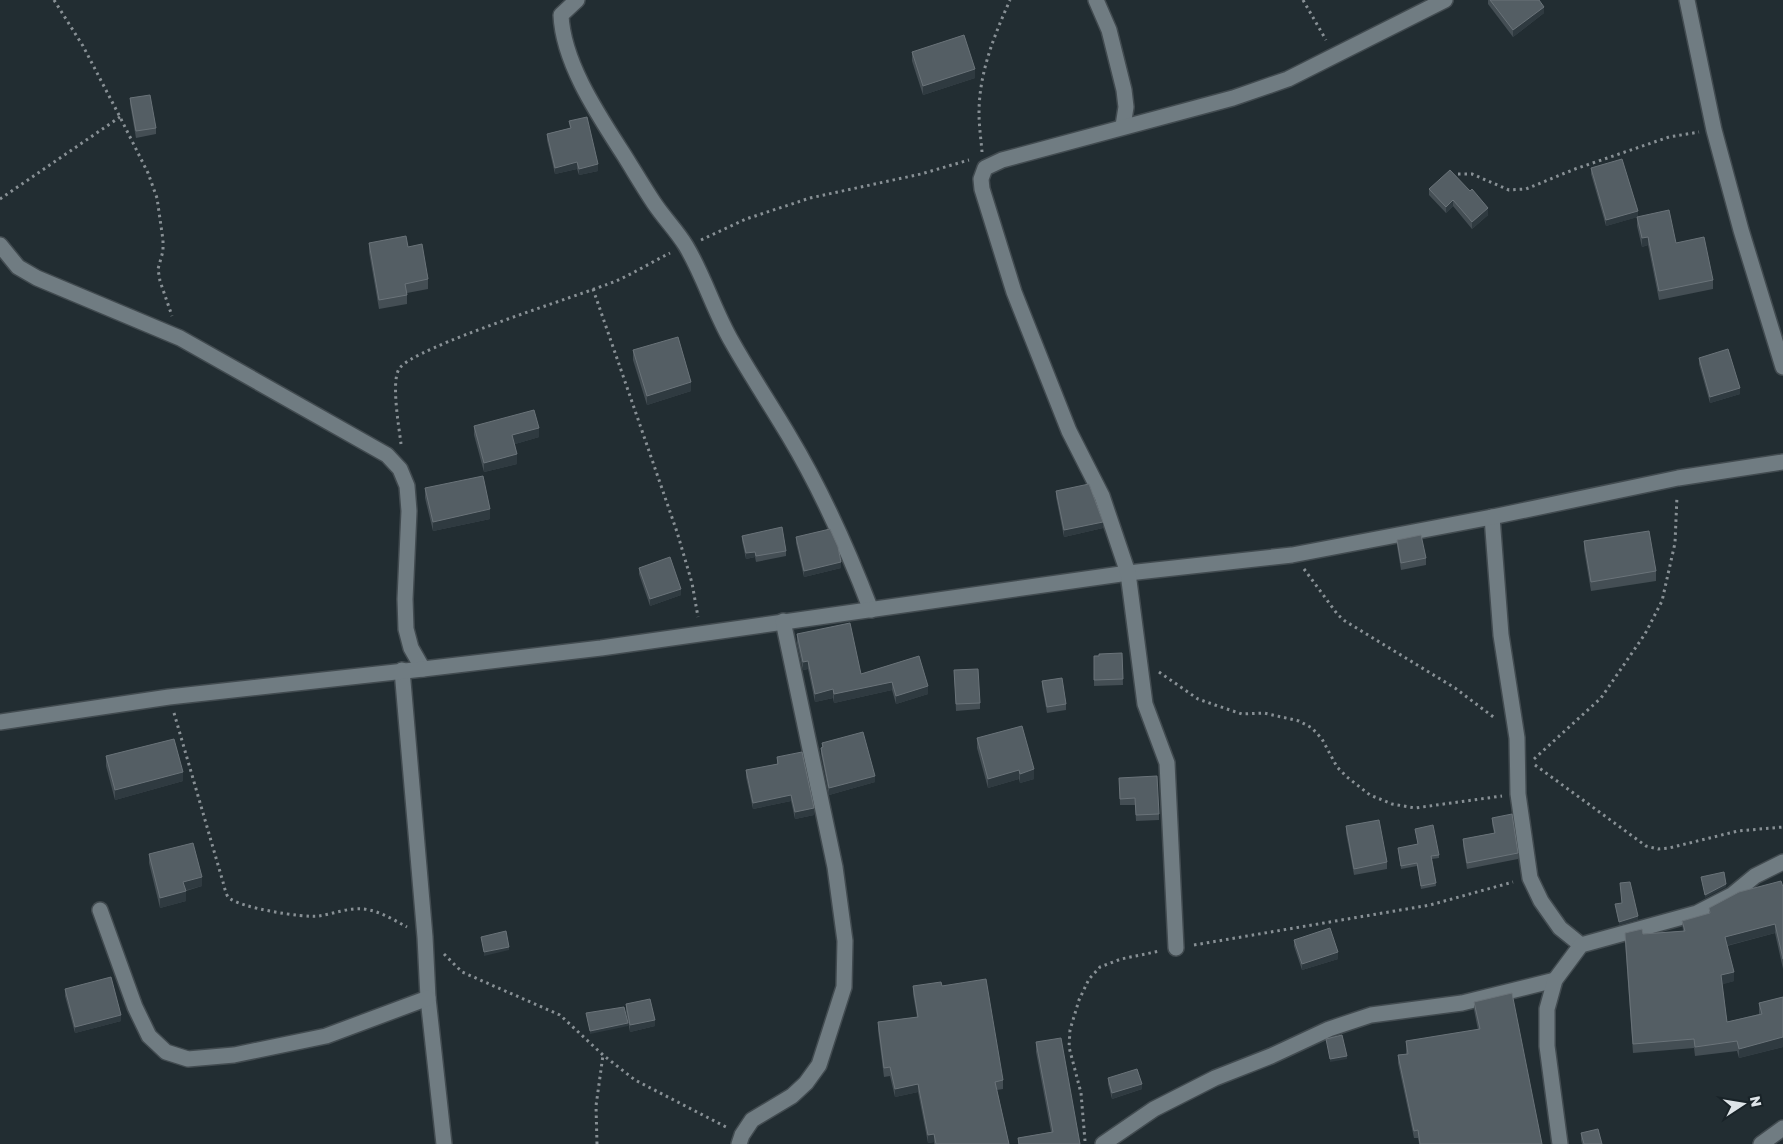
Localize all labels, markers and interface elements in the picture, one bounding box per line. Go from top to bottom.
north arrow [1718,1079,1768,1129]
text: N [1747,1094,1766,1108]

